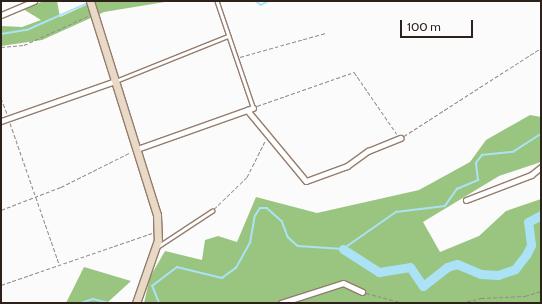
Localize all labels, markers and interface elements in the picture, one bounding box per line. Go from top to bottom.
scale bar [402,12,475,38]
text: 100 m [407,19,441,34]

